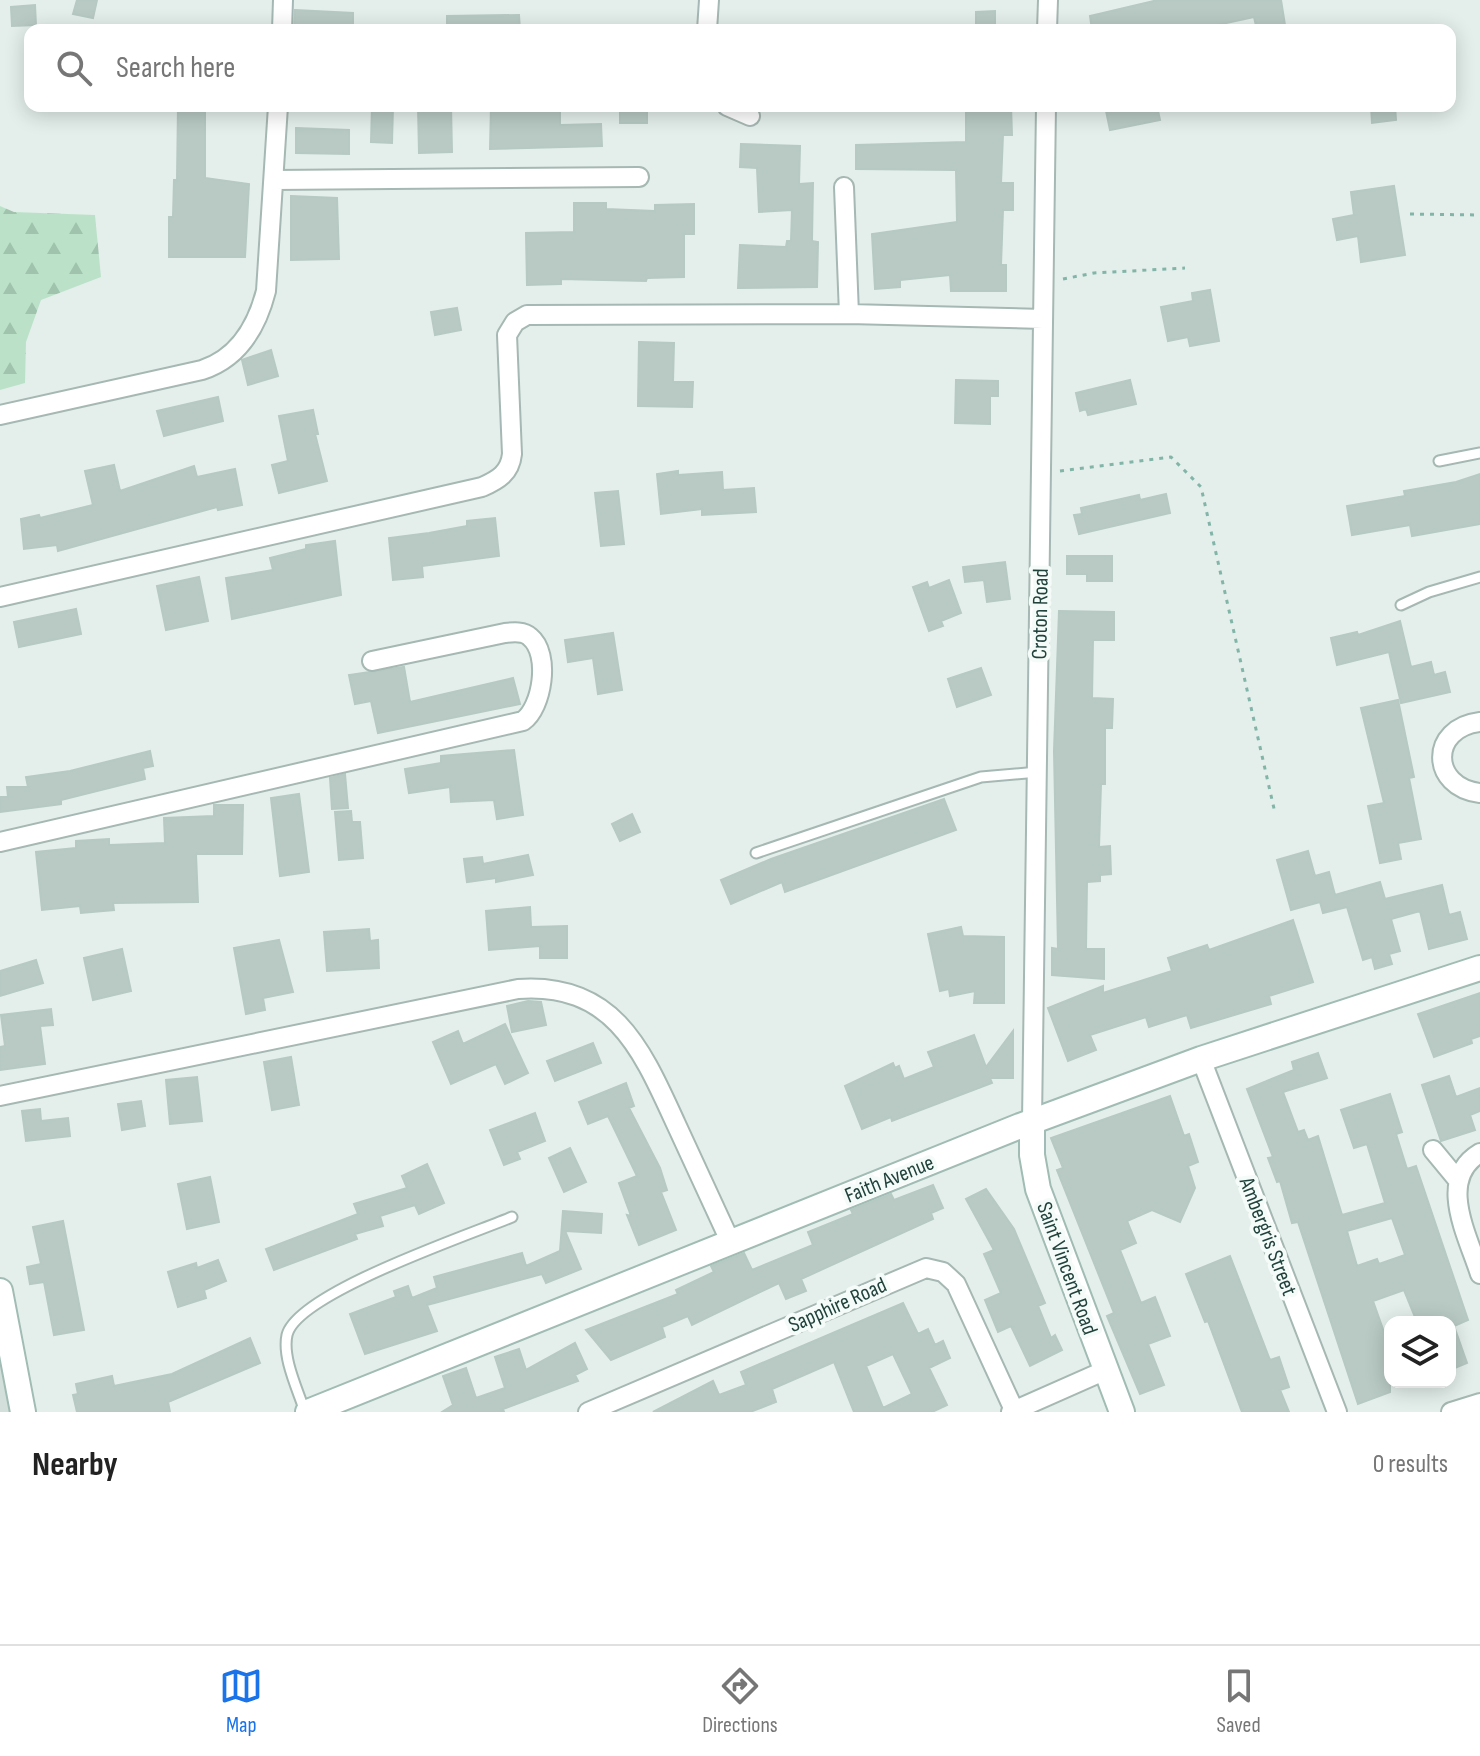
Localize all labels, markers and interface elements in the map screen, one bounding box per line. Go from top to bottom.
search box [24,24,1456,112]
icon: search [52,46,96,90]
text: Search here [116,50,235,86]
street label: Croton Road [1026,568,1055,660]
street label: Faith Avenue [841,1149,938,1209]
street label: Ambergris Street [1232,1173,1303,1300]
street label: Saint Vincent Road [1030,1199,1103,1339]
street label: Sapphire Road [784,1272,891,1339]
map controls [1384,1316,1456,1388]
button: layers [1384,1316,1456,1388]
text: Nearby [32,1444,118,1485]
text: 0 results [1373,1449,1448,1480]
tab: Map [219,1664,263,1739]
tab: Directions [702,1664,778,1739]
tab: Saved [1217,1664,1261,1739]

